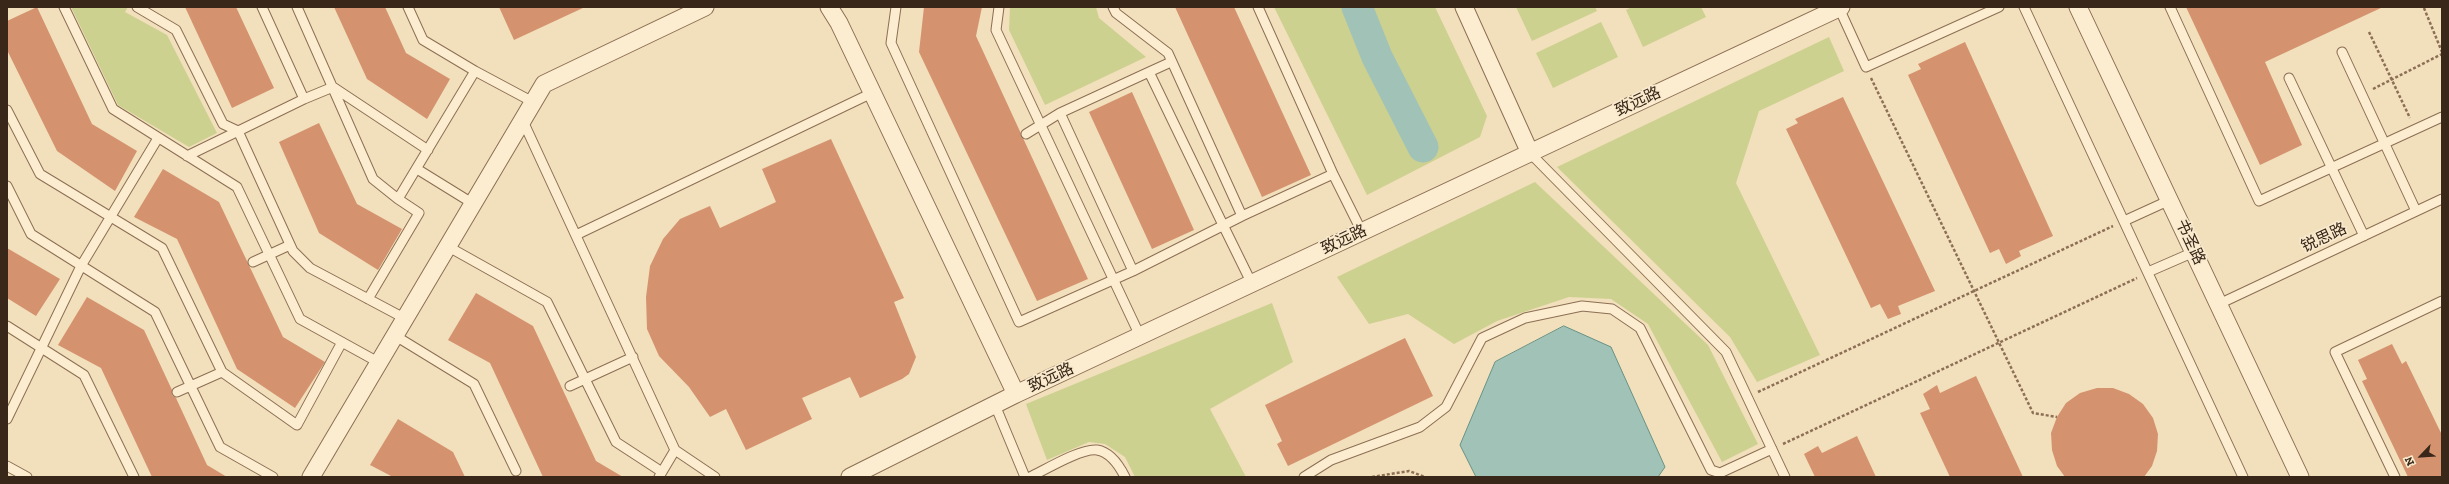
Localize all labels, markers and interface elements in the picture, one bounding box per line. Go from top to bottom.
street label: 致远路 [1612,83,1664,121]
street label: 书圣路 [2171,216,2209,268]
street label: 锐思路 [2298,219,2350,257]
street label: 致远路 [1318,221,1370,259]
street label: 致远路 [1025,359,1077,397]
north arrow [2401,436,2441,476]
text: N [2402,455,2417,468]

